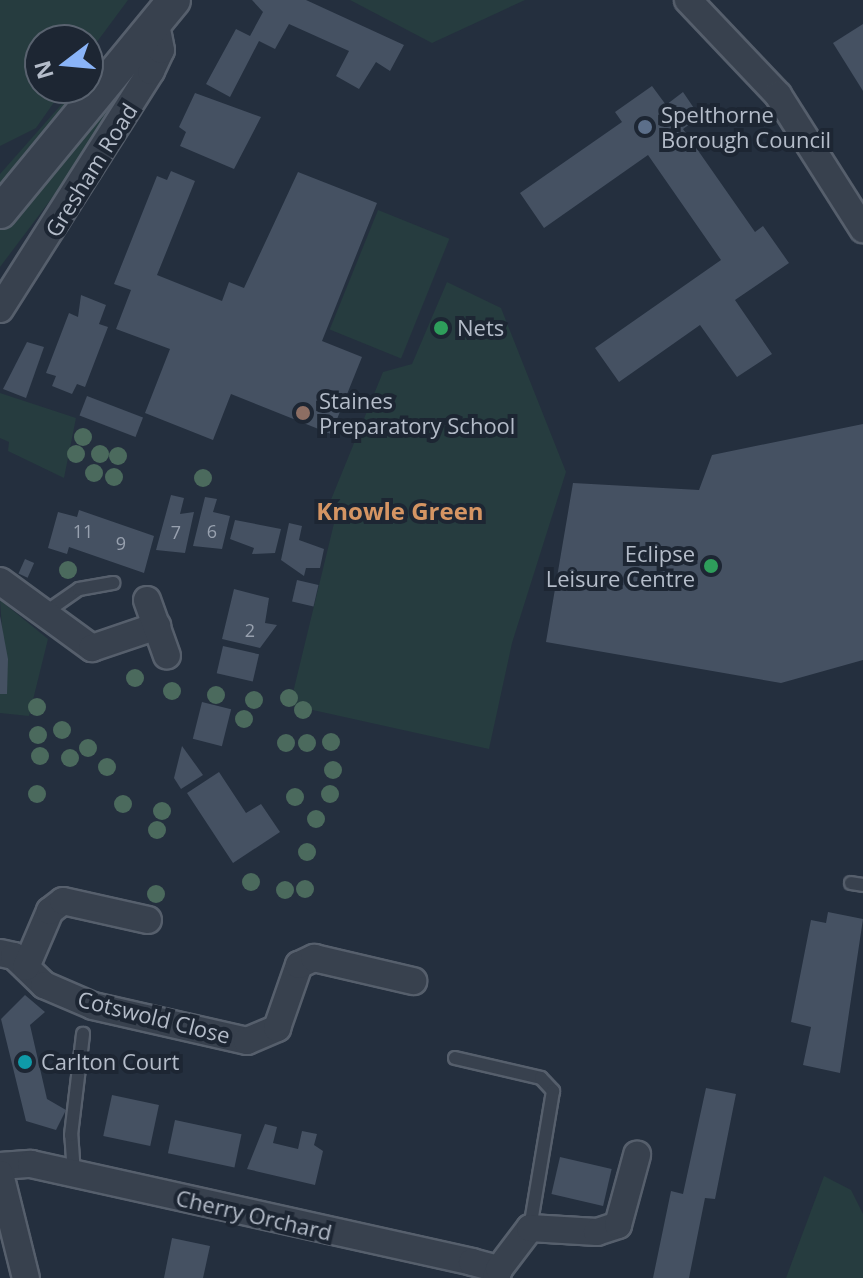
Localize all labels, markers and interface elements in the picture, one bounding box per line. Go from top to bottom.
north arrow [24,24,104,104]
text: N [26,57,60,83]
street label: Gresham Road [40,99,142,241]
place label: Spelthorne Borough Council [661,101,831,152]
marker: Spelthorne Borough Council [636,118,654,136]
place label: Nets [457,315,504,341]
marker: Nets [432,319,450,337]
place label: Staines Preparatory School [319,387,515,438]
marker: Staines Preparatory School [294,404,312,422]
district label: Knowle Green [316,497,484,525]
house number: 11 [73,520,93,542]
house number: 6 [207,520,217,542]
house number: 7 [171,521,181,543]
house number: 9 [116,532,126,554]
place label: Eclipse Leisure Centre [546,540,695,592]
marker: Eclipse Leisure Centre [702,557,720,575]
house number: 2 [245,619,255,641]
street label: Cotswold Close [75,985,233,1049]
place label: Carlton Court [41,1049,179,1075]
marker: Carlton Court [16,1053,34,1071]
street label: Cherry Orchard [173,1184,335,1246]

